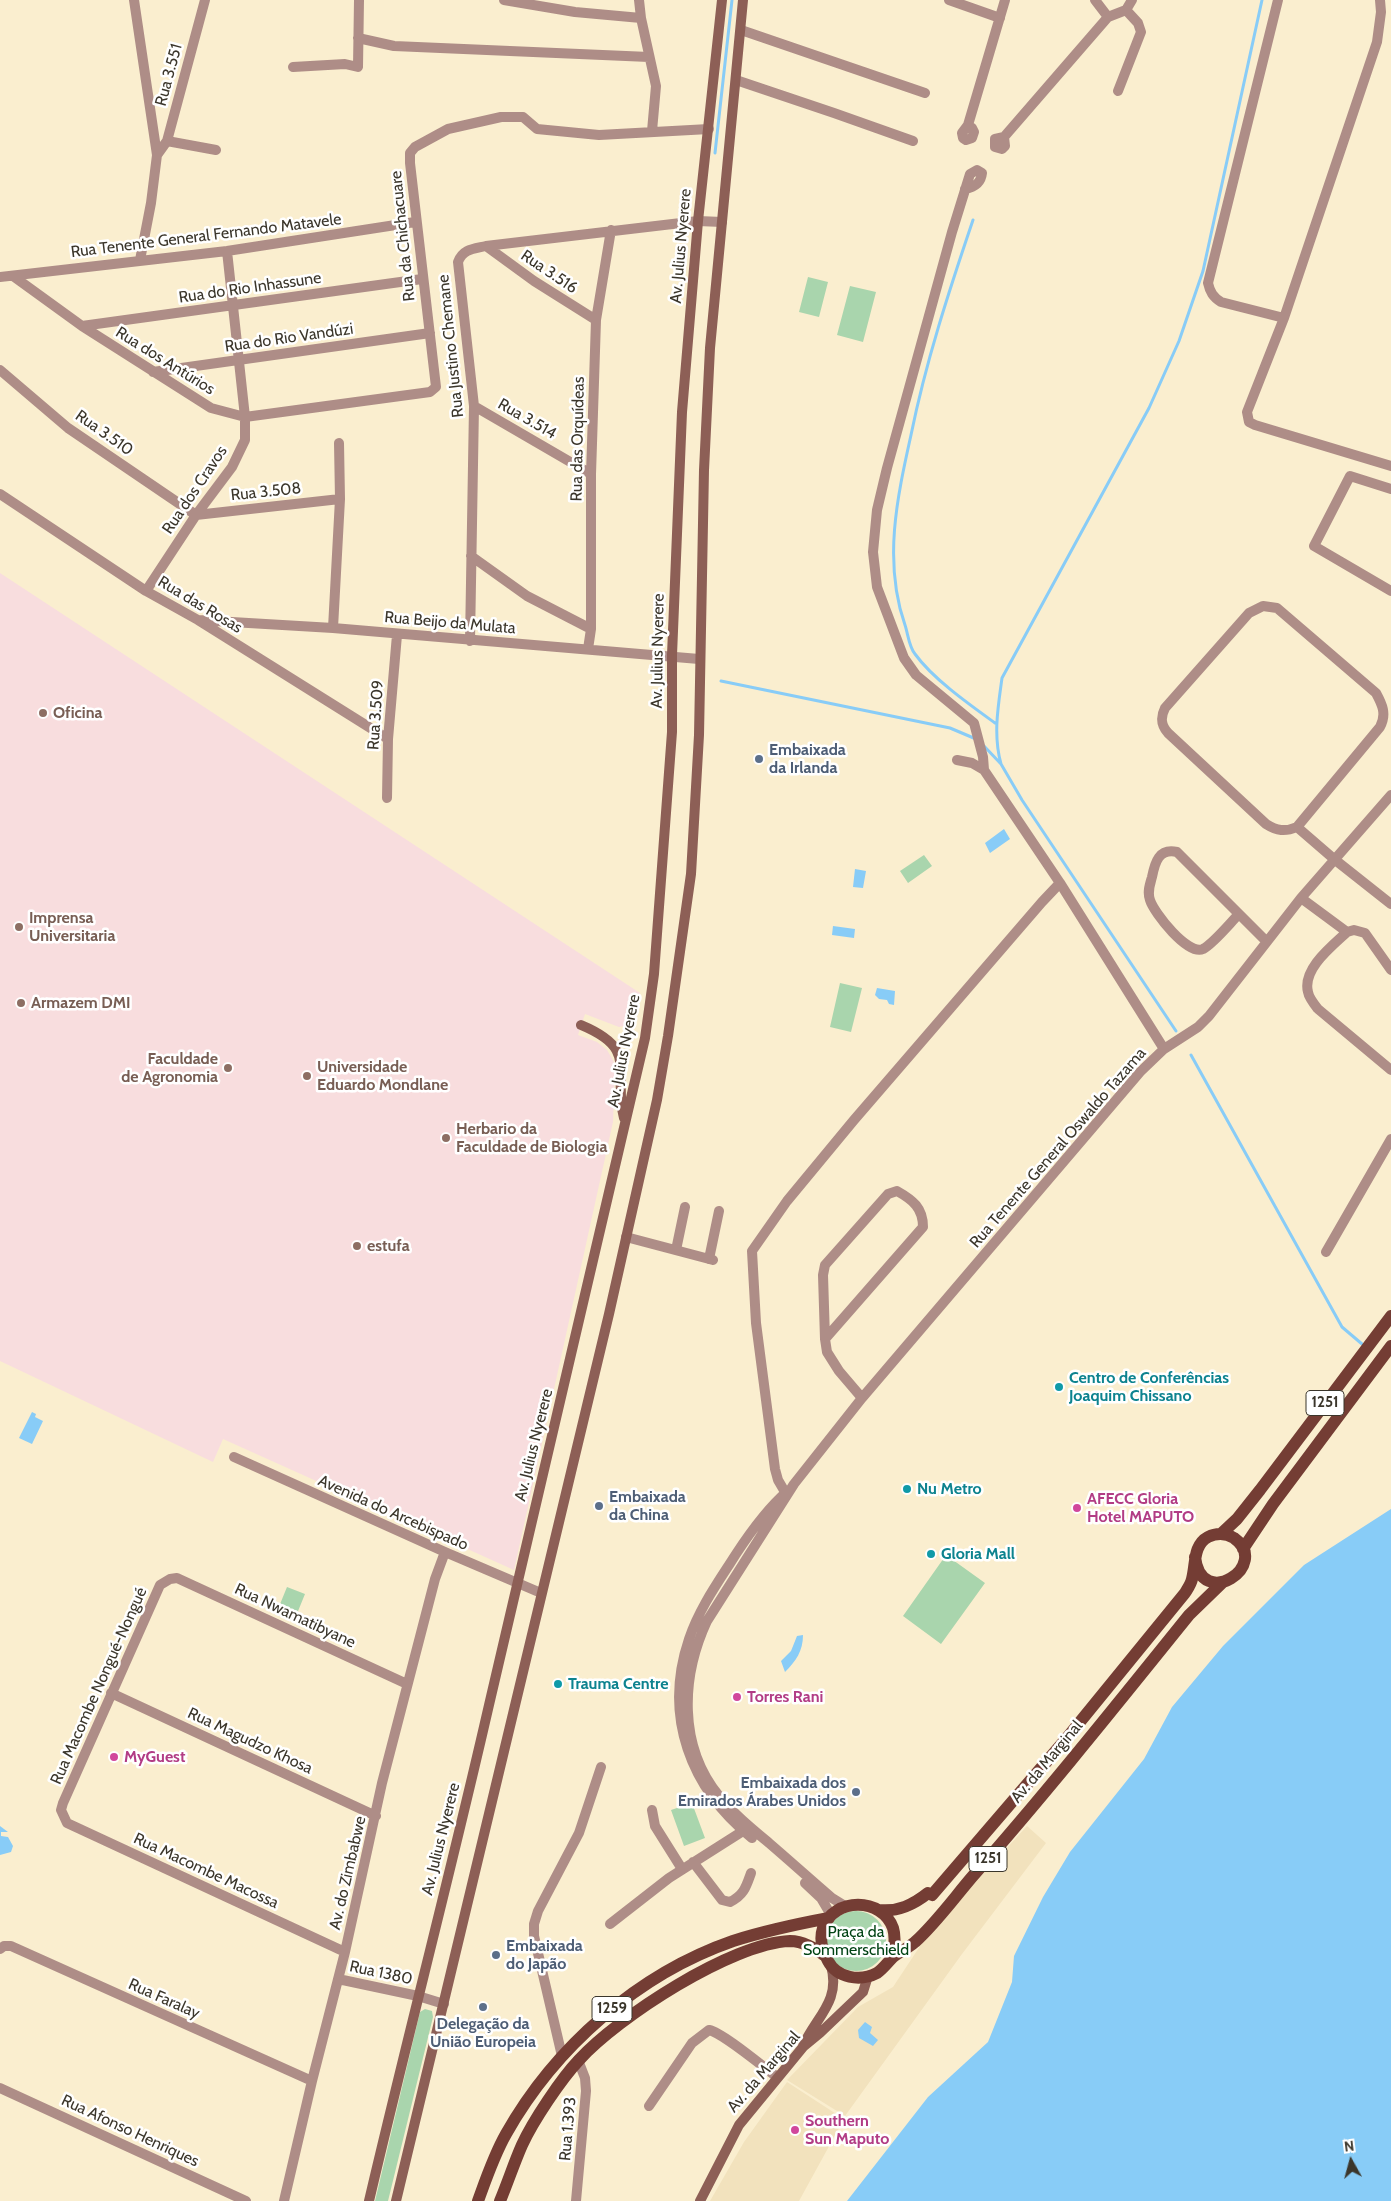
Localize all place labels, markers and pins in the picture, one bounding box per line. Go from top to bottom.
place label: Oficina [53,703,102,723]
marker: Oficina [37,707,49,719]
place label: Embaixada da Irlanda [769,740,846,778]
marker: Embaixada da Irlanda [753,753,765,765]
place label: Imprensa Universitaria [29,908,115,946]
marker: Imprensa Universitaria [13,921,25,933]
place label: Armazem DMI [31,993,131,1013]
marker: Armazem DMI [15,997,27,1009]
place label: Faculdade de Agronomia [121,1049,218,1087]
place label: Universidade Eduardo Mondlane [317,1057,448,1095]
marker: Faculdade de Agronomia [222,1062,234,1074]
marker: Universidade Eduardo Mondlane [301,1070,313,1082]
place label: Herbario da Faculdade de Biologia [456,1119,607,1157]
marker: Herbario da Faculdade de Biologia [440,1132,452,1144]
place label: estufa [367,1236,410,1256]
marker: estufa [351,1240,363,1252]
place label: Centro de Conferências Joaquim Chissano [1069,1368,1229,1406]
marker: Centro de Conferências Joaquim Chissano [1053,1381,1065,1393]
place label: Nu Metro [917,1479,982,1499]
marker: Nu Metro [901,1483,913,1495]
place label: Embaixada da China [609,1487,686,1525]
place label: AFECC Gloria Hotel MAPUTO [1087,1489,1194,1527]
marker: Embaixada da China [593,1500,605,1512]
marker: AFECC Gloria Hotel MAPUTO [1071,1502,1083,1514]
place label: Gloria Mall [941,1544,1015,1564]
marker: Gloria Mall [925,1548,937,1560]
place label: Trauma Centre [568,1674,668,1694]
marker: Trauma Centre [552,1678,564,1690]
place label: Torres Rani [747,1687,823,1707]
marker: Torres Rani [731,1691,743,1703]
place label: MyGuest [124,1747,185,1767]
marker: MyGuest [108,1751,120,1763]
place label: Embaixada dos Emirados Árabes Unidos [678,1773,846,1811]
marker: Embaixada dos Emirados Árabes Unidos [850,1786,862,1798]
place label: Embaixada do Japão [506,1936,583,1974]
marker: Embaixada do Japão [490,1949,502,1961]
marker: Delegação da União Europeia [477,2001,489,2013]
place label: Delegação da União Europeia [430,2014,536,2052]
place label: Southern Sun Maputo [805,2111,889,2149]
marker: Southern Sun Maputo [789,2124,801,2136]

